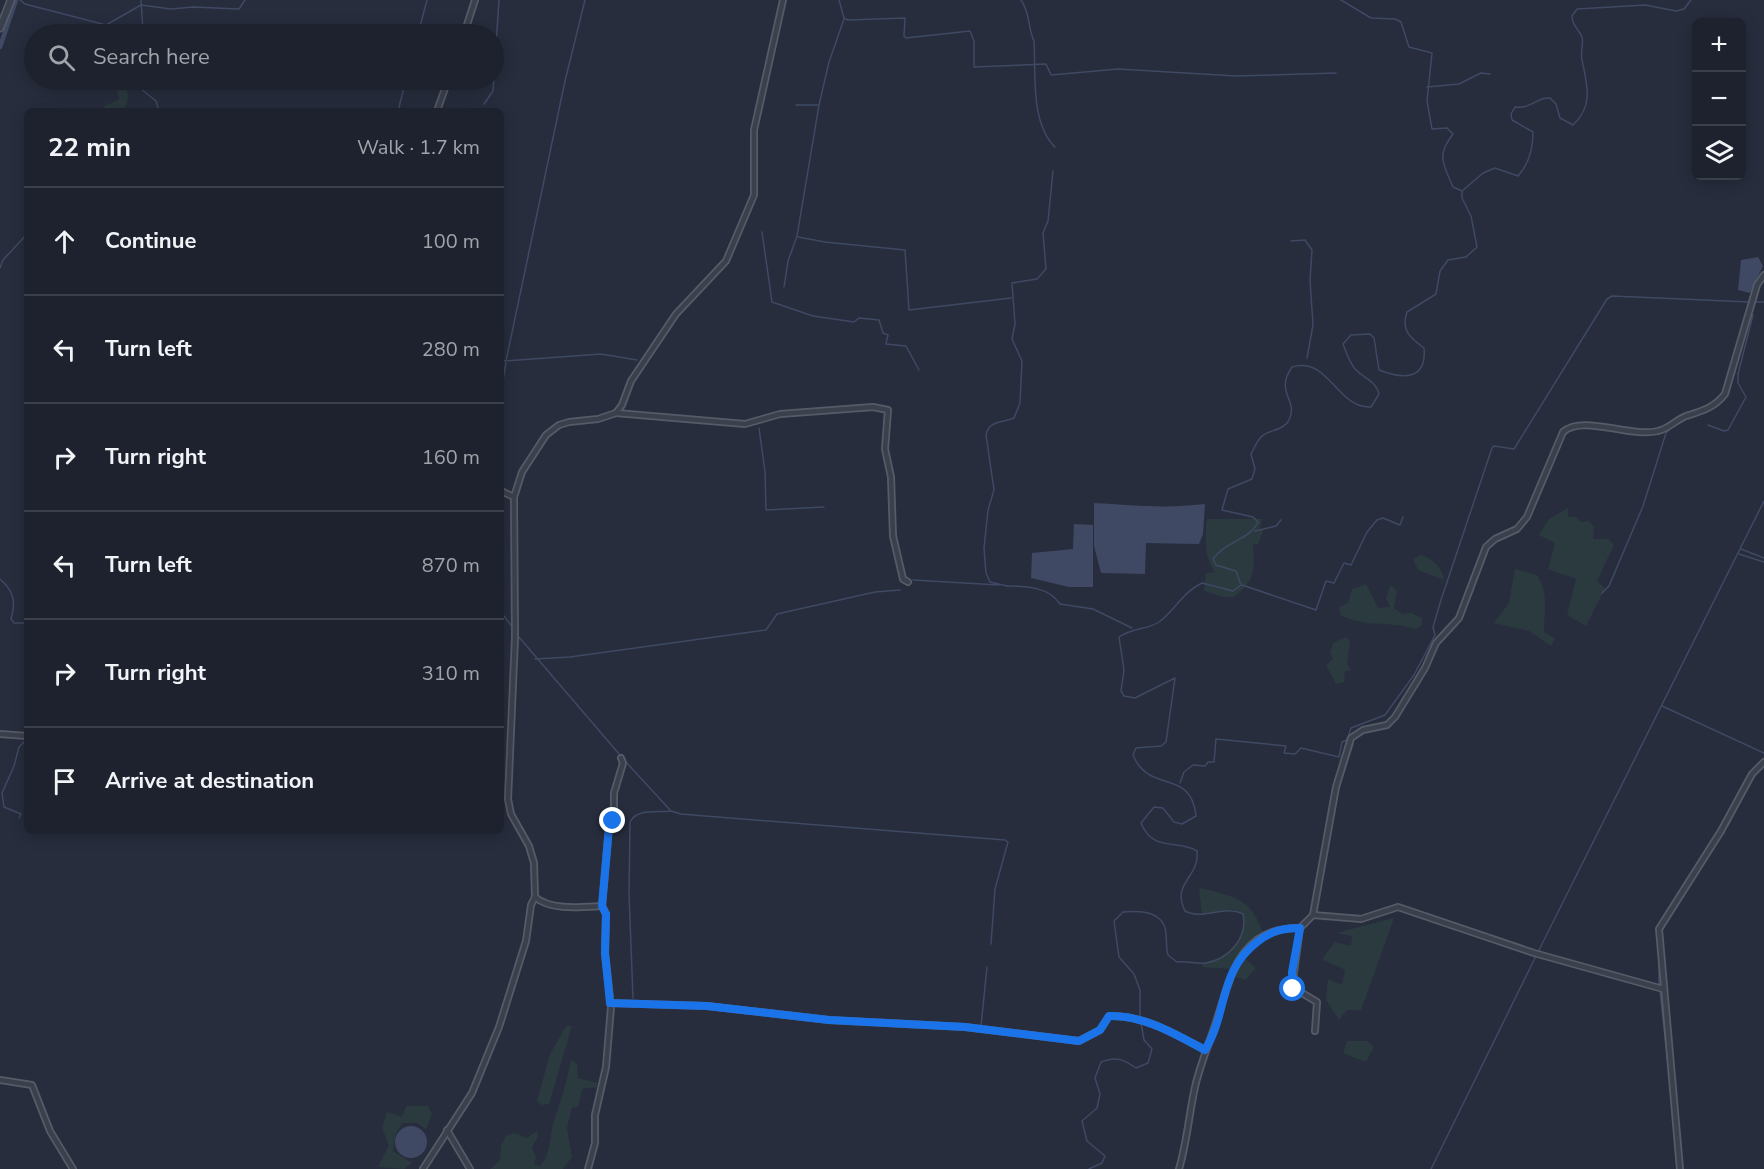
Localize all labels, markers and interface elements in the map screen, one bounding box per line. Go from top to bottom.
map controls [1692,18,1746,180]
button: + [1692,18,1746,72]
search box [24,24,504,90]
icon: search [45,41,78,74]
text: Search here [93,42,210,72]
button: − [1692,72,1746,126]
button: layers [1692,126,1746,180]
text: 22 min [48,130,131,165]
text: Walk · 1.7 km [357,134,480,161]
icon: ahead [48,225,81,258]
text: Continue [105,226,196,256]
text: 100 m [422,228,480,255]
icon: left [48,333,81,366]
text: Turn left [105,334,192,364]
text: 280 m [422,336,480,363]
icon: right [48,441,81,474]
text: Turn right [105,442,206,472]
text: 160 m [422,444,480,471]
icon: left [48,549,81,582]
text: Turn left [105,550,192,580]
text: 870 m [422,552,480,579]
icon: right [48,657,81,690]
text: Turn right [105,658,206,688]
text: 310 m [422,660,480,687]
icon: arrive [48,765,81,798]
text: Arrive at destination [105,766,314,796]
route end [599,807,625,833]
route start [1279,975,1305,1001]

